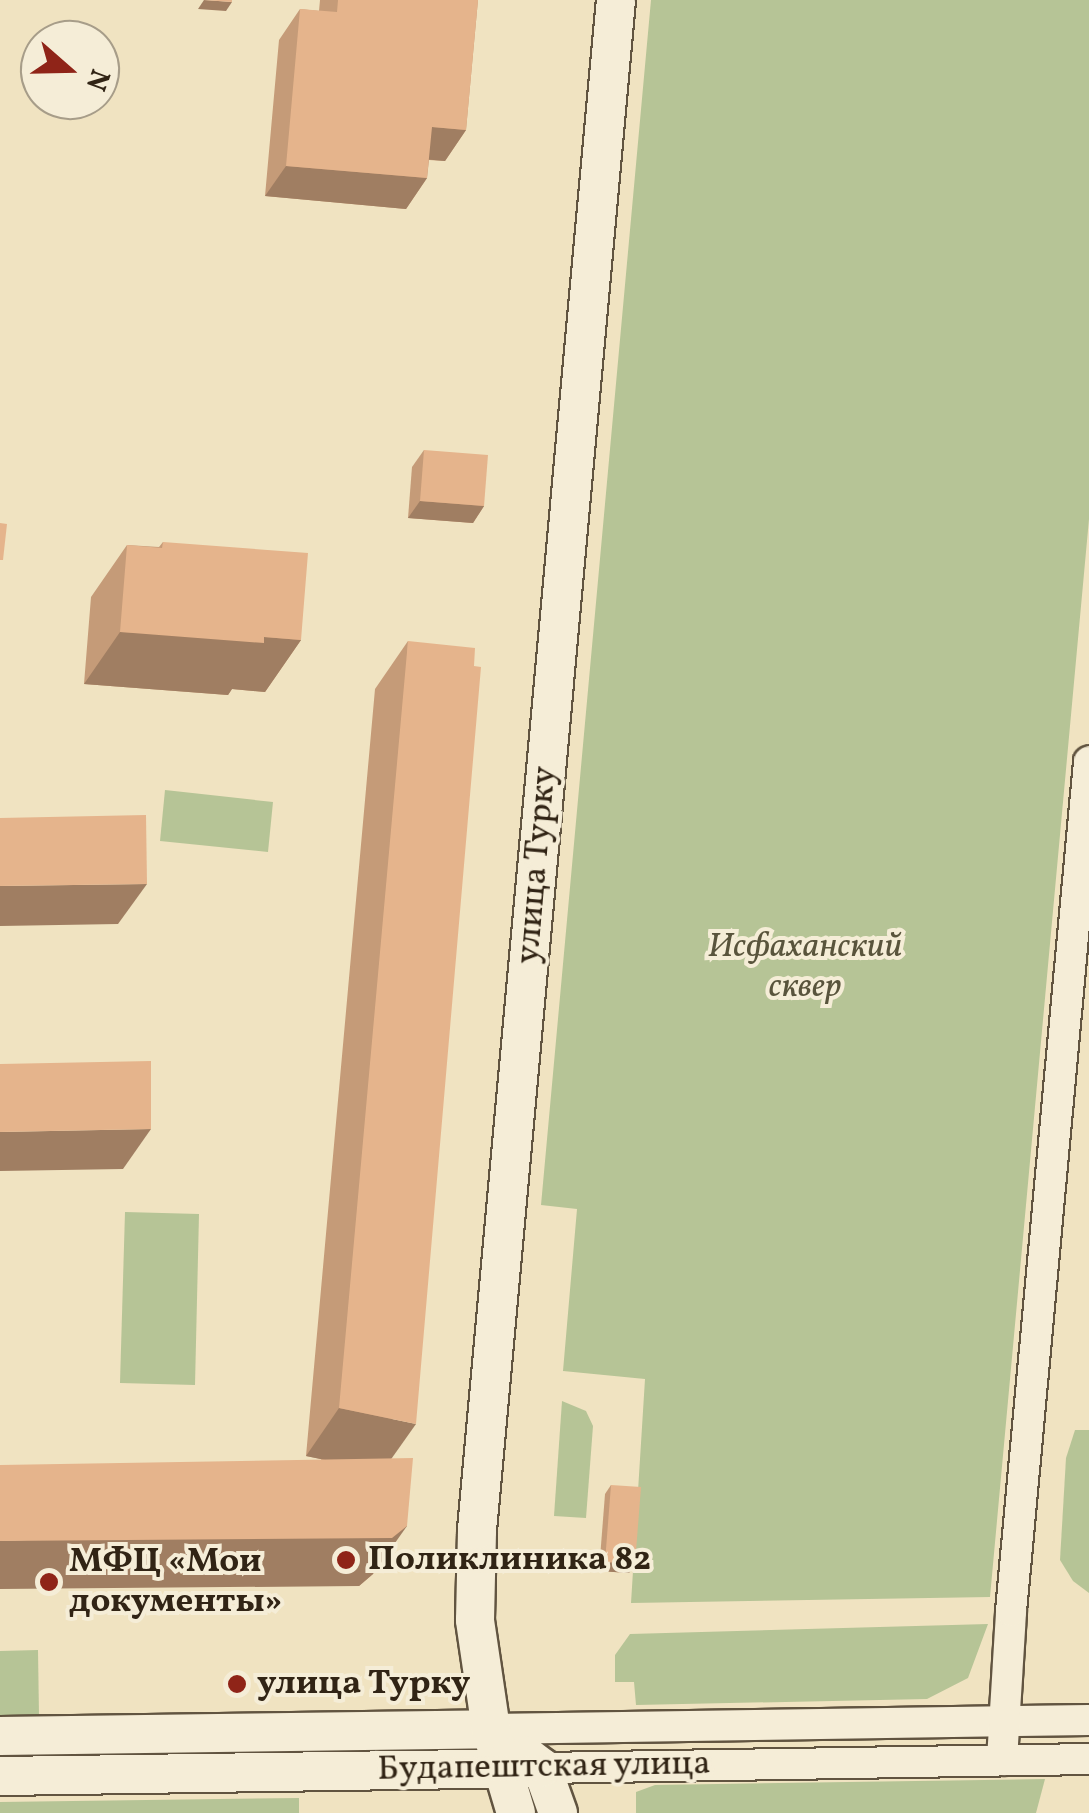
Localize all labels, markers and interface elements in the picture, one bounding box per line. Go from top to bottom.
north arrow [20,20,120,120]
text: N [75,64,119,96]
street label: улица Турку [507,764,567,966]
park label: Исфаханский сквер [708,926,902,1008]
place label: Поликлиника 82 [368,1539,651,1581]
place label: МФЦ «Мои документы» [69,1541,283,1623]
marker: Поликлиника 82 [333,1547,359,1573]
marker: МФЦ «Мои документы» [38,1571,60,1593]
place label: улица Турку [257,1663,471,1705]
marker: улица Турку [226,1673,248,1695]
street label: Будапештская улица [376,1743,712,1791]

